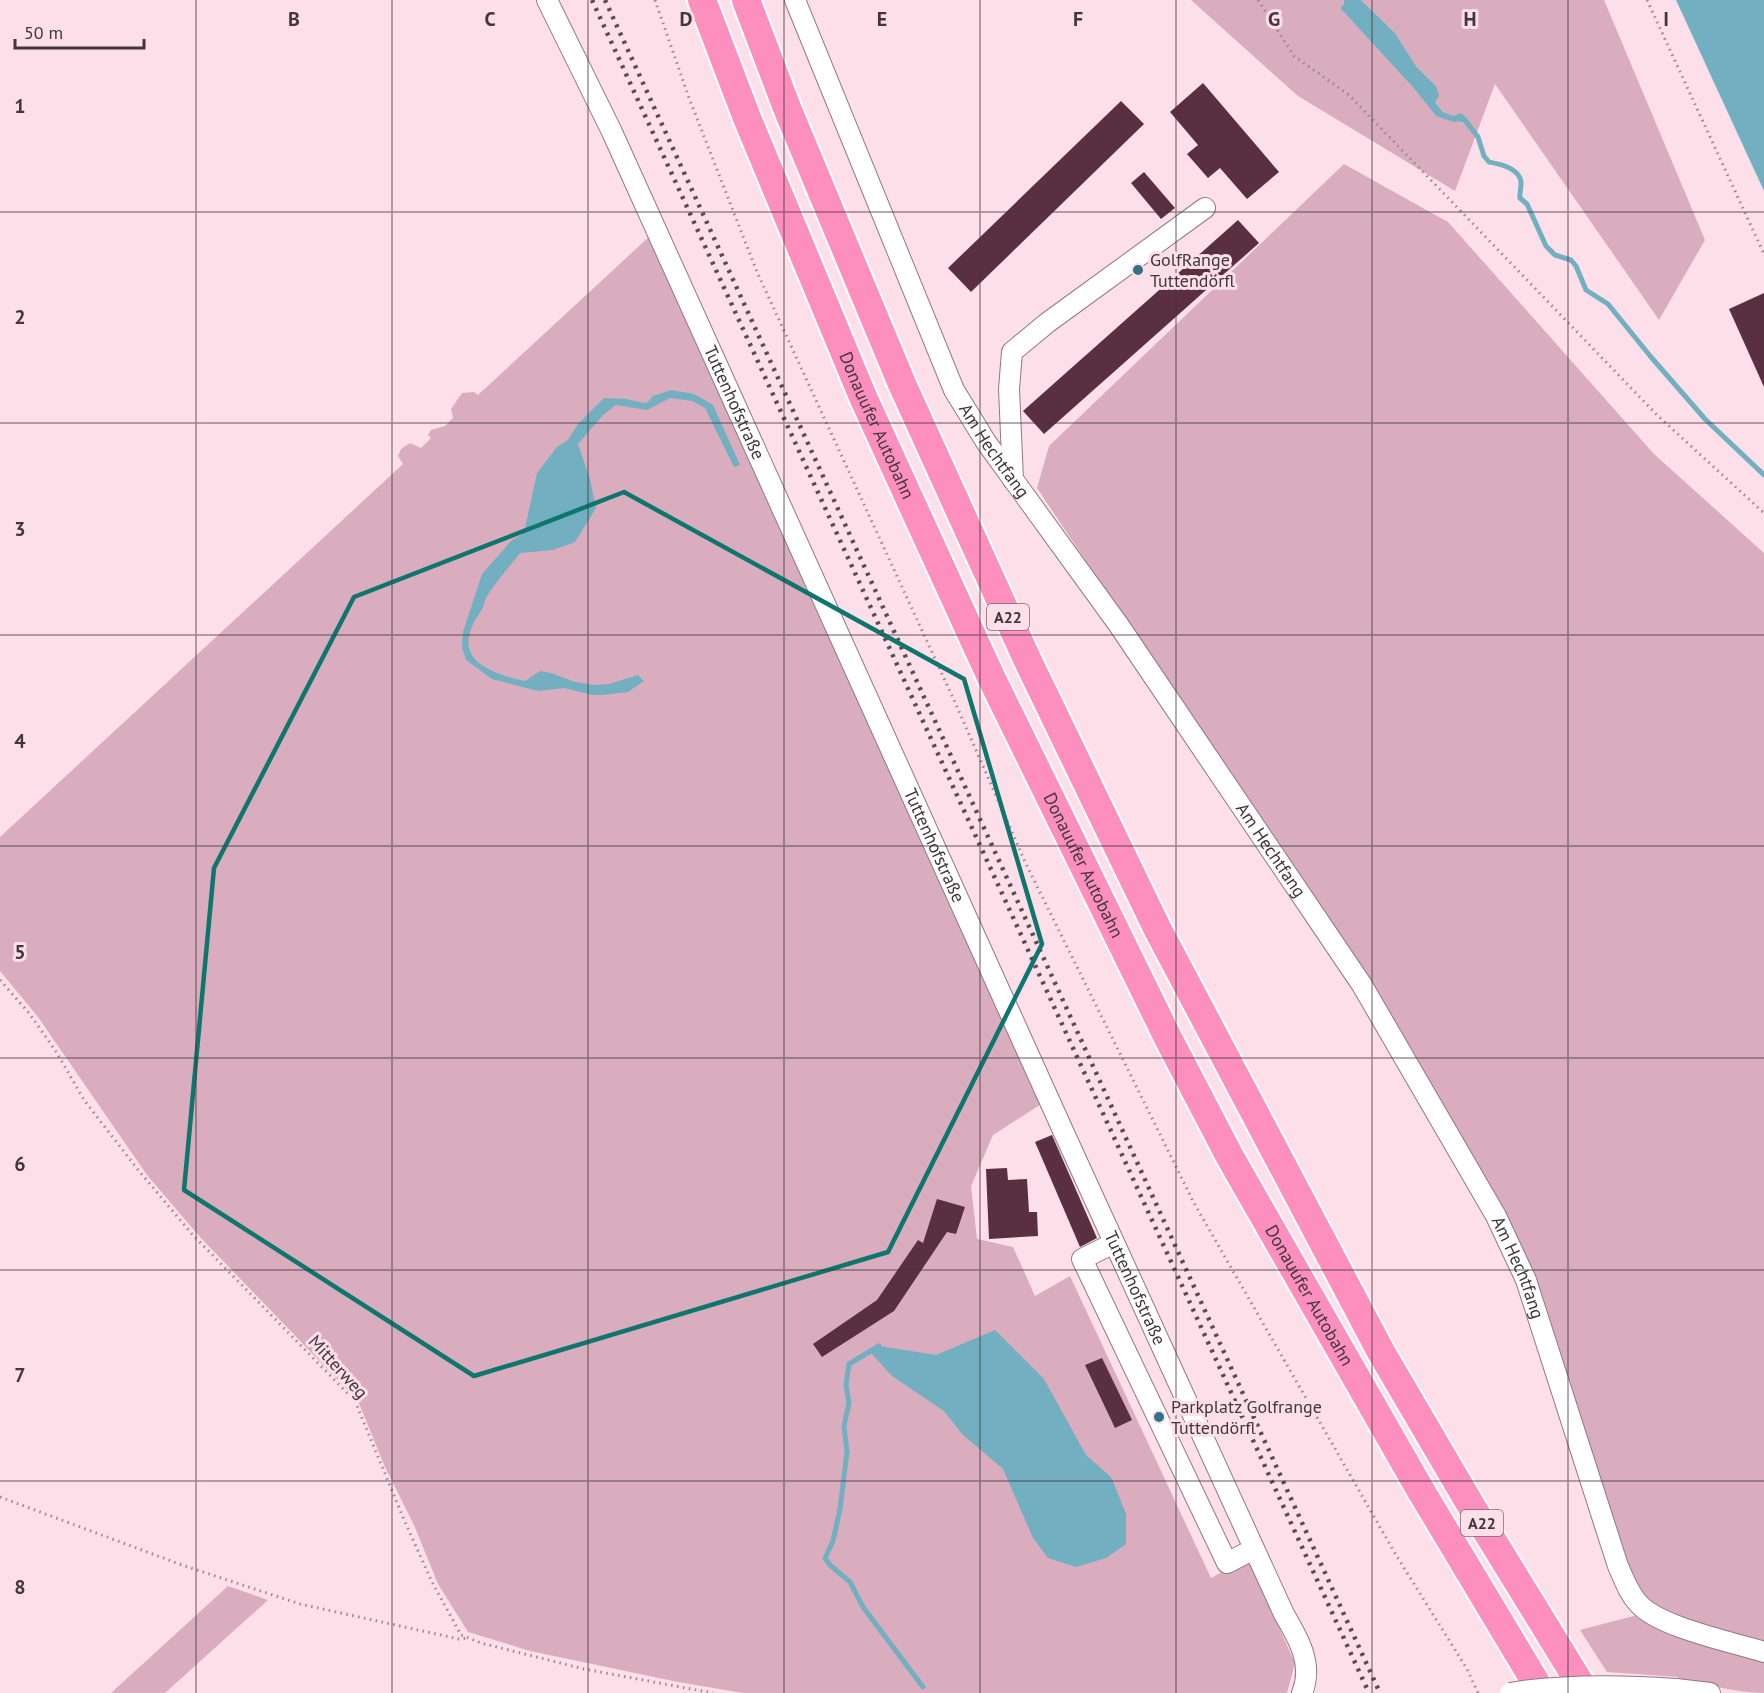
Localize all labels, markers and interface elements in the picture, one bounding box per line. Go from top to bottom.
text: B [288,6,300,32]
text: C [484,6,496,32]
text: D [680,6,693,32]
text: E [877,6,887,32]
text: F [1073,6,1083,32]
text: G [1268,6,1280,32]
text: H [1463,6,1477,32]
text: I [1663,6,1669,32]
scale bar [15,12,144,50]
text: 50 m [24,21,63,44]
text: 1 [14,93,26,119]
place label: GolfRange Tuttendörfl [1150,248,1235,292]
marker: GolfRange Tuttendörfl [1131,263,1145,277]
text: 2 [14,304,26,330]
street label: Tuttenhofstraße [699,342,770,463]
street label: Donauufer Autobahn [834,348,920,503]
street label: Am Hechtfang [954,399,1035,502]
text: 3 [14,516,26,542]
road number: A22 [987,604,1029,630]
text: 4 [14,728,26,754]
street label: Tuttenhofstraße [899,785,970,906]
street label: Donauufer Autobahn [1038,789,1129,941]
street label: Am Hechtfang [1231,798,1311,902]
text: 5 [14,939,26,965]
text: 6 [14,1151,26,1177]
street label: Am Hechtfang [1487,1212,1550,1322]
street label: Donauufer Autobahn [1260,1220,1359,1370]
street label: Tuttenhofstraße [1100,1227,1171,1348]
street label: Mitterweg [304,1330,373,1403]
text: 7 [14,1362,26,1388]
place label: Parkplatz Golfrange Tuttendörfl [1171,1395,1322,1439]
marker: Parkplatz Golfrange Tuttendörfl [1152,1410,1166,1424]
road number: A22 [1461,1510,1503,1536]
text: 8 [14,1574,26,1600]

